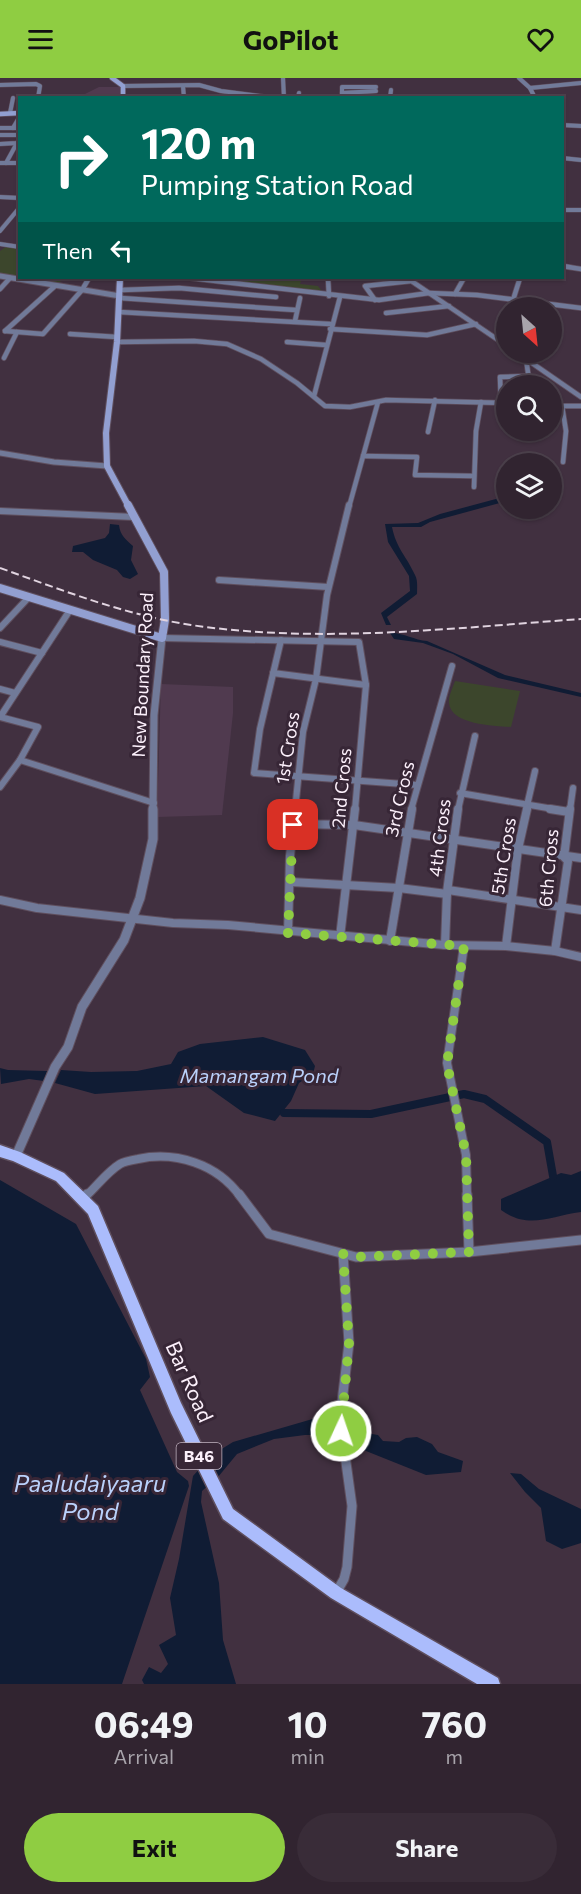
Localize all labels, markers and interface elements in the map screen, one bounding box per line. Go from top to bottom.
icon: menu [24,23,57,56]
text: GoPilot [243,23,338,56]
icon: heart [524,23,557,56]
text: 120 m [141,116,256,168]
icon: right [42,120,120,198]
text: Pumping Station Road [141,168,413,201]
icon: left [105,234,138,267]
text: Then [42,237,93,264]
north arrow [496,297,562,363]
map controls [496,297,562,519]
button: search [496,375,562,441]
button: layers [496,453,562,519]
street label: New Boundary Road [127,592,157,758]
street label: 1st Cross [270,710,304,786]
street label: 2nd Cross [327,747,355,829]
street label: 3rd Cross [380,759,418,839]
street label: 4th Cross [423,798,455,878]
pin [267,799,318,850]
icon: arrive [276,808,309,841]
street label: 5th Cross [486,816,520,896]
street label: 6th Cross [534,828,562,908]
water label: Mamangam Pond [180,1063,340,1087]
street label: Bar Road [161,1337,219,1426]
position arrow [309,1399,373,1463]
road number: B46 [176,1443,222,1469]
water label: Paaludaiyaaru Pond [14,1468,166,1525]
text: 06:49 [94,1701,194,1745]
text: 10 [288,1701,328,1745]
text: 760 [421,1701,487,1745]
text: Arrival [113,1744,174,1768]
text: min [291,1744,325,1768]
text: m [446,1744,463,1768]
button: Exit [24,1813,285,1882]
button: Share [297,1813,557,1882]

